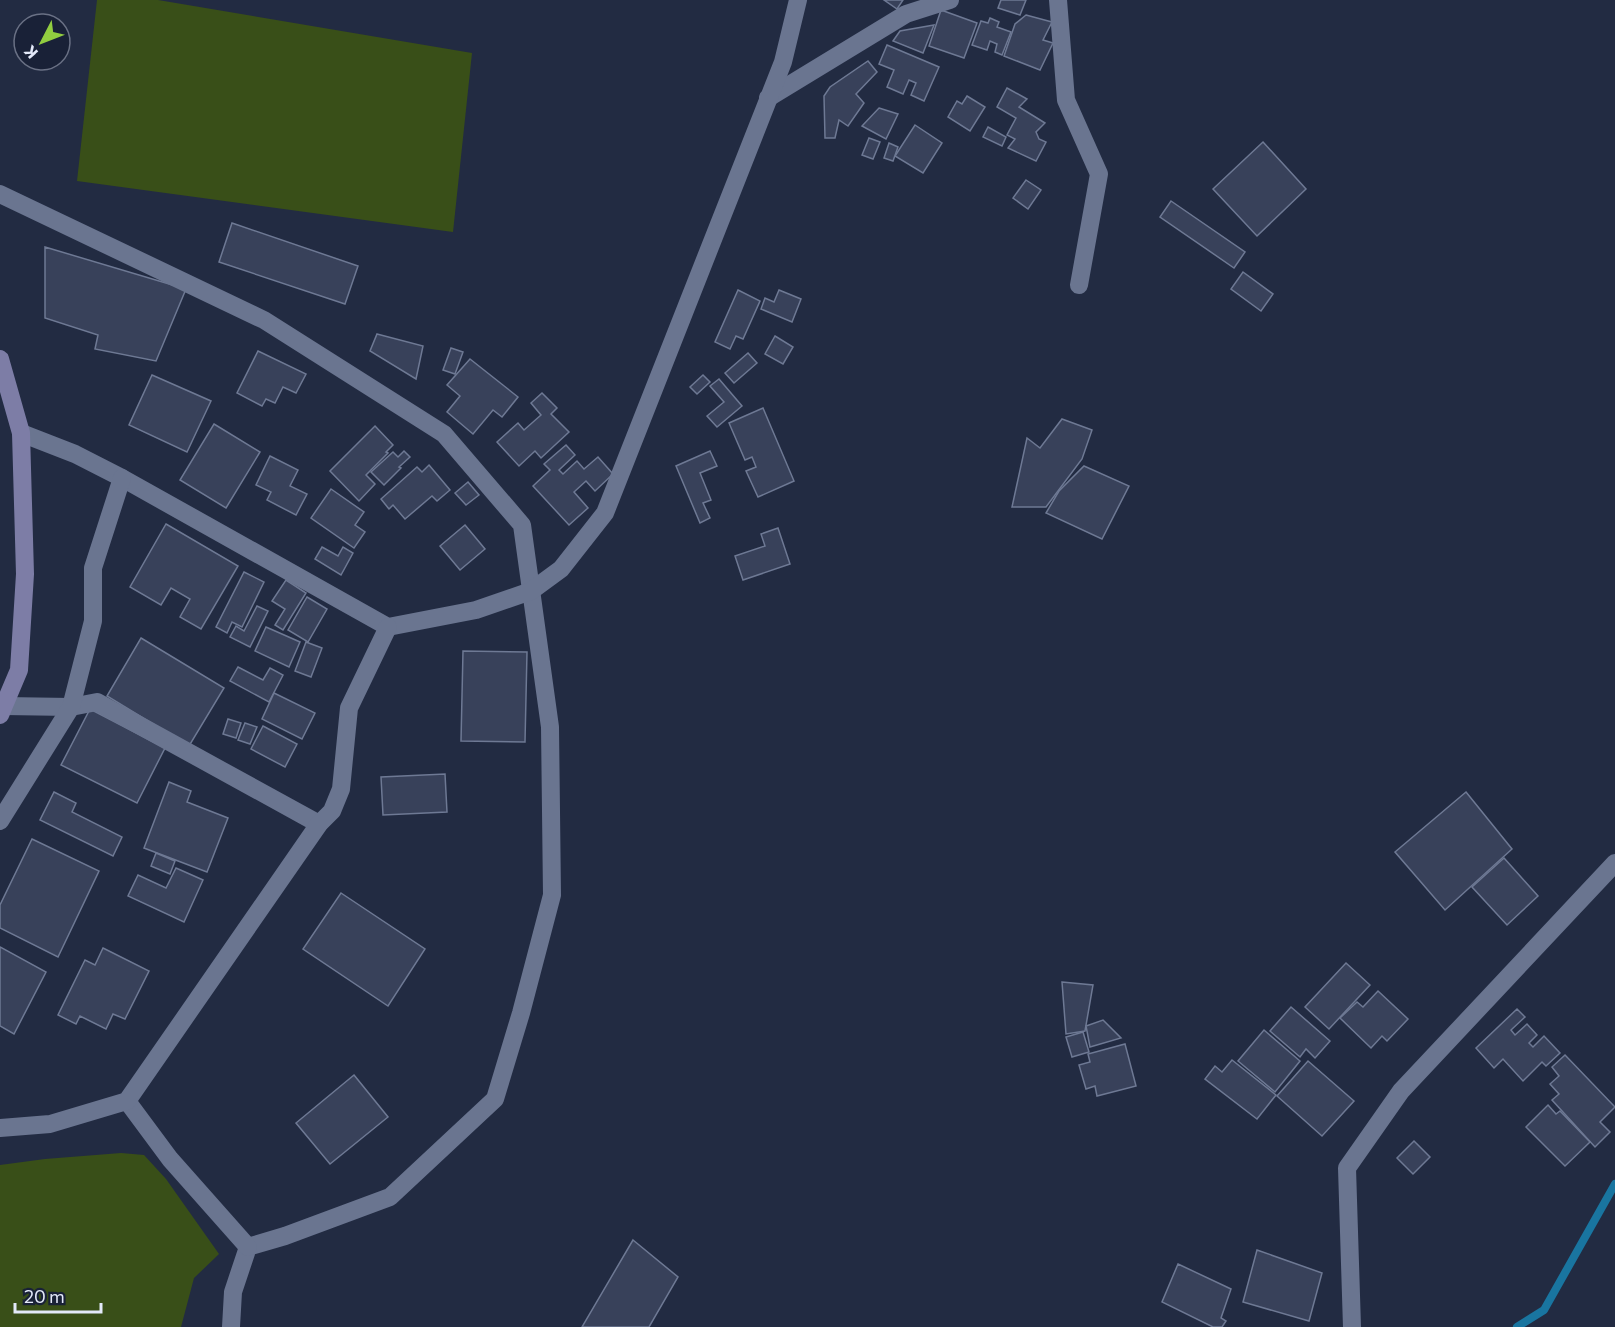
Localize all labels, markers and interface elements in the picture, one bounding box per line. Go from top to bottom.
north arrow [12,12,72,72]
text: K [20,42,41,63]
scale bar [15,1276,100,1314]
text: 20 m [24,1285,65,1307]

